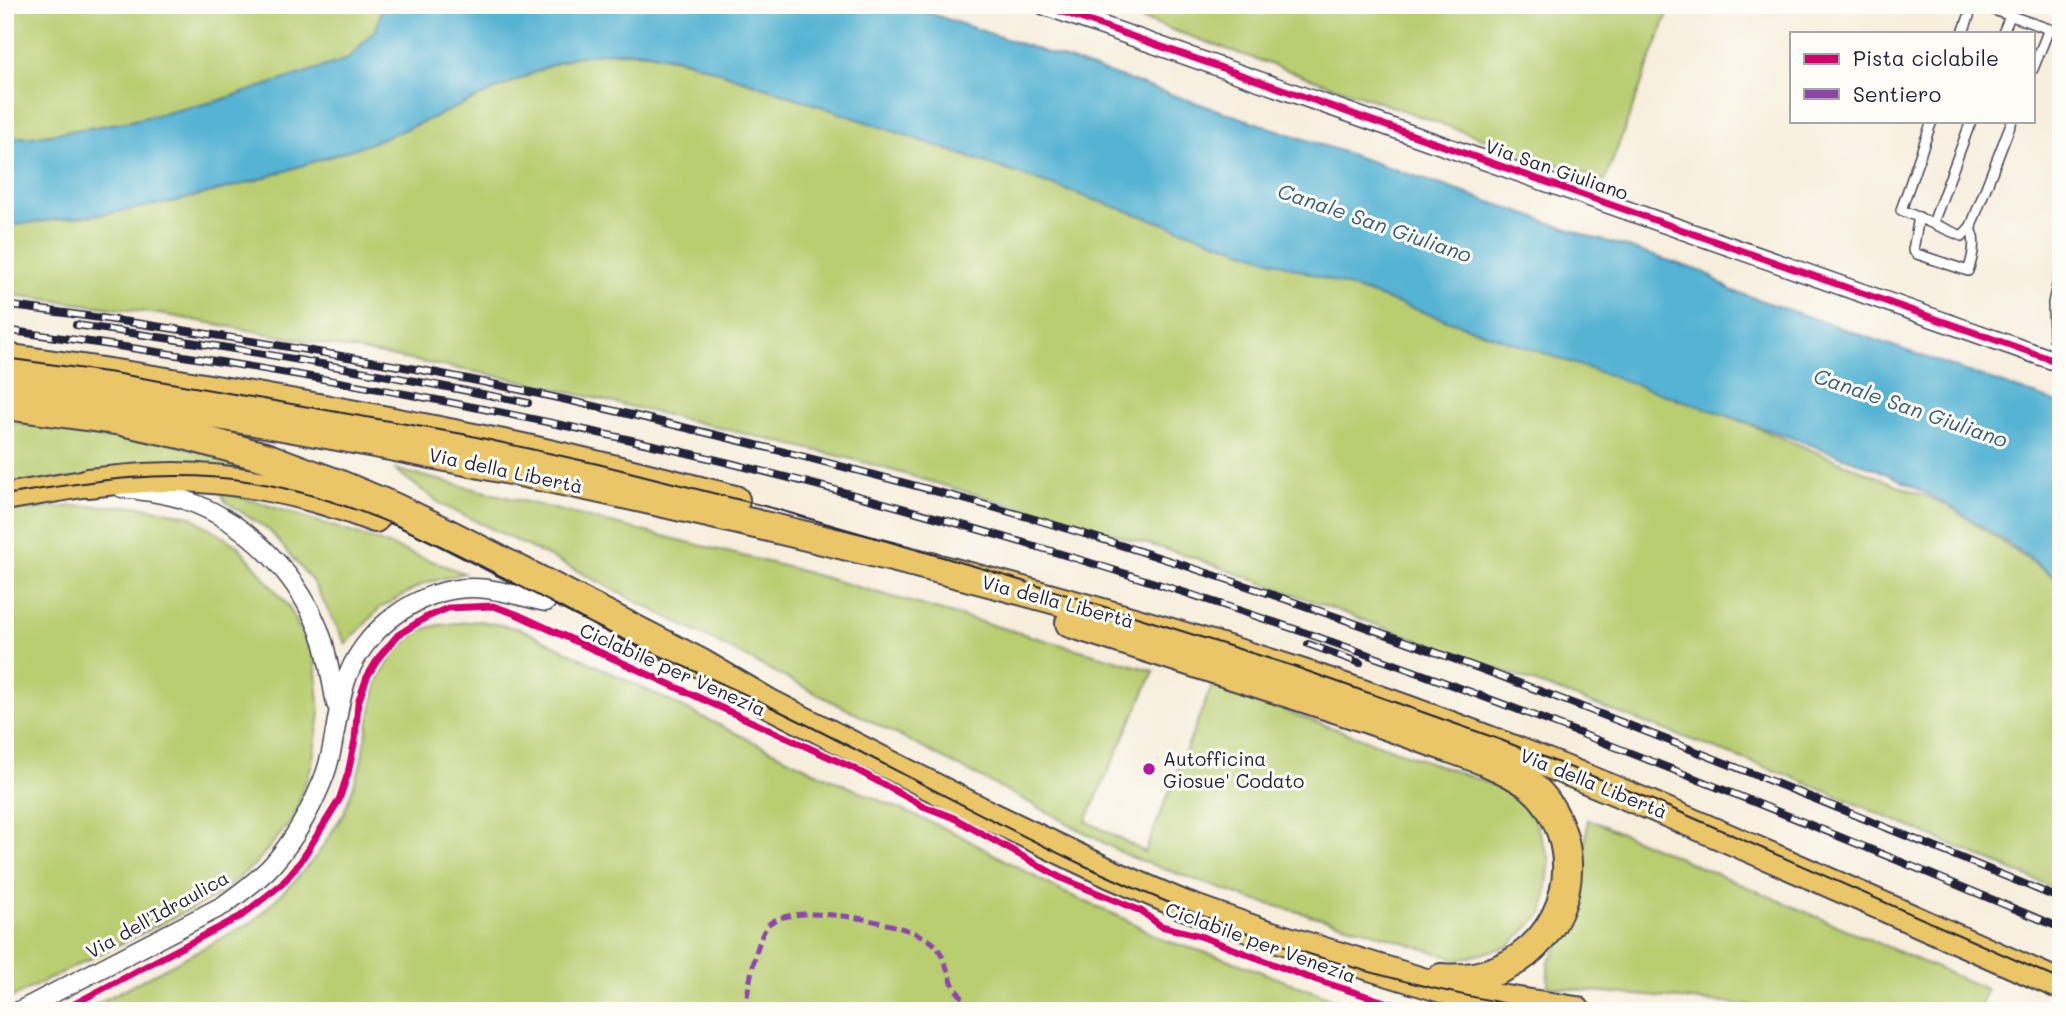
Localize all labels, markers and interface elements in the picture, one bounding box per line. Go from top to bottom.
legend [1790,32,2035,122]
text: Pista ciclabile [1853,44,1999,71]
text: Sentiero [1853,80,1941,107]
street label: Via San Giuliano [1482,133,1632,205]
water label: Canale San Giuliano [1274,176,1476,268]
water label: Canale San Giuliano [1810,361,2012,453]
street label: Via della Libertà [427,441,585,499]
street label: Via della Libertà [979,569,1137,633]
street label: Ciclabile per Venezia [576,617,770,721]
street label: Via della Libertà [1517,742,1671,824]
place label: Autofficina Giosue' Codato [1163,746,1304,793]
marker: Autofficina Giosue' Codato [1141,761,1157,777]
street label: Via dell'Idraulica [81,864,233,964]
street label: Ciclabile per Venezia [1162,896,1360,988]

